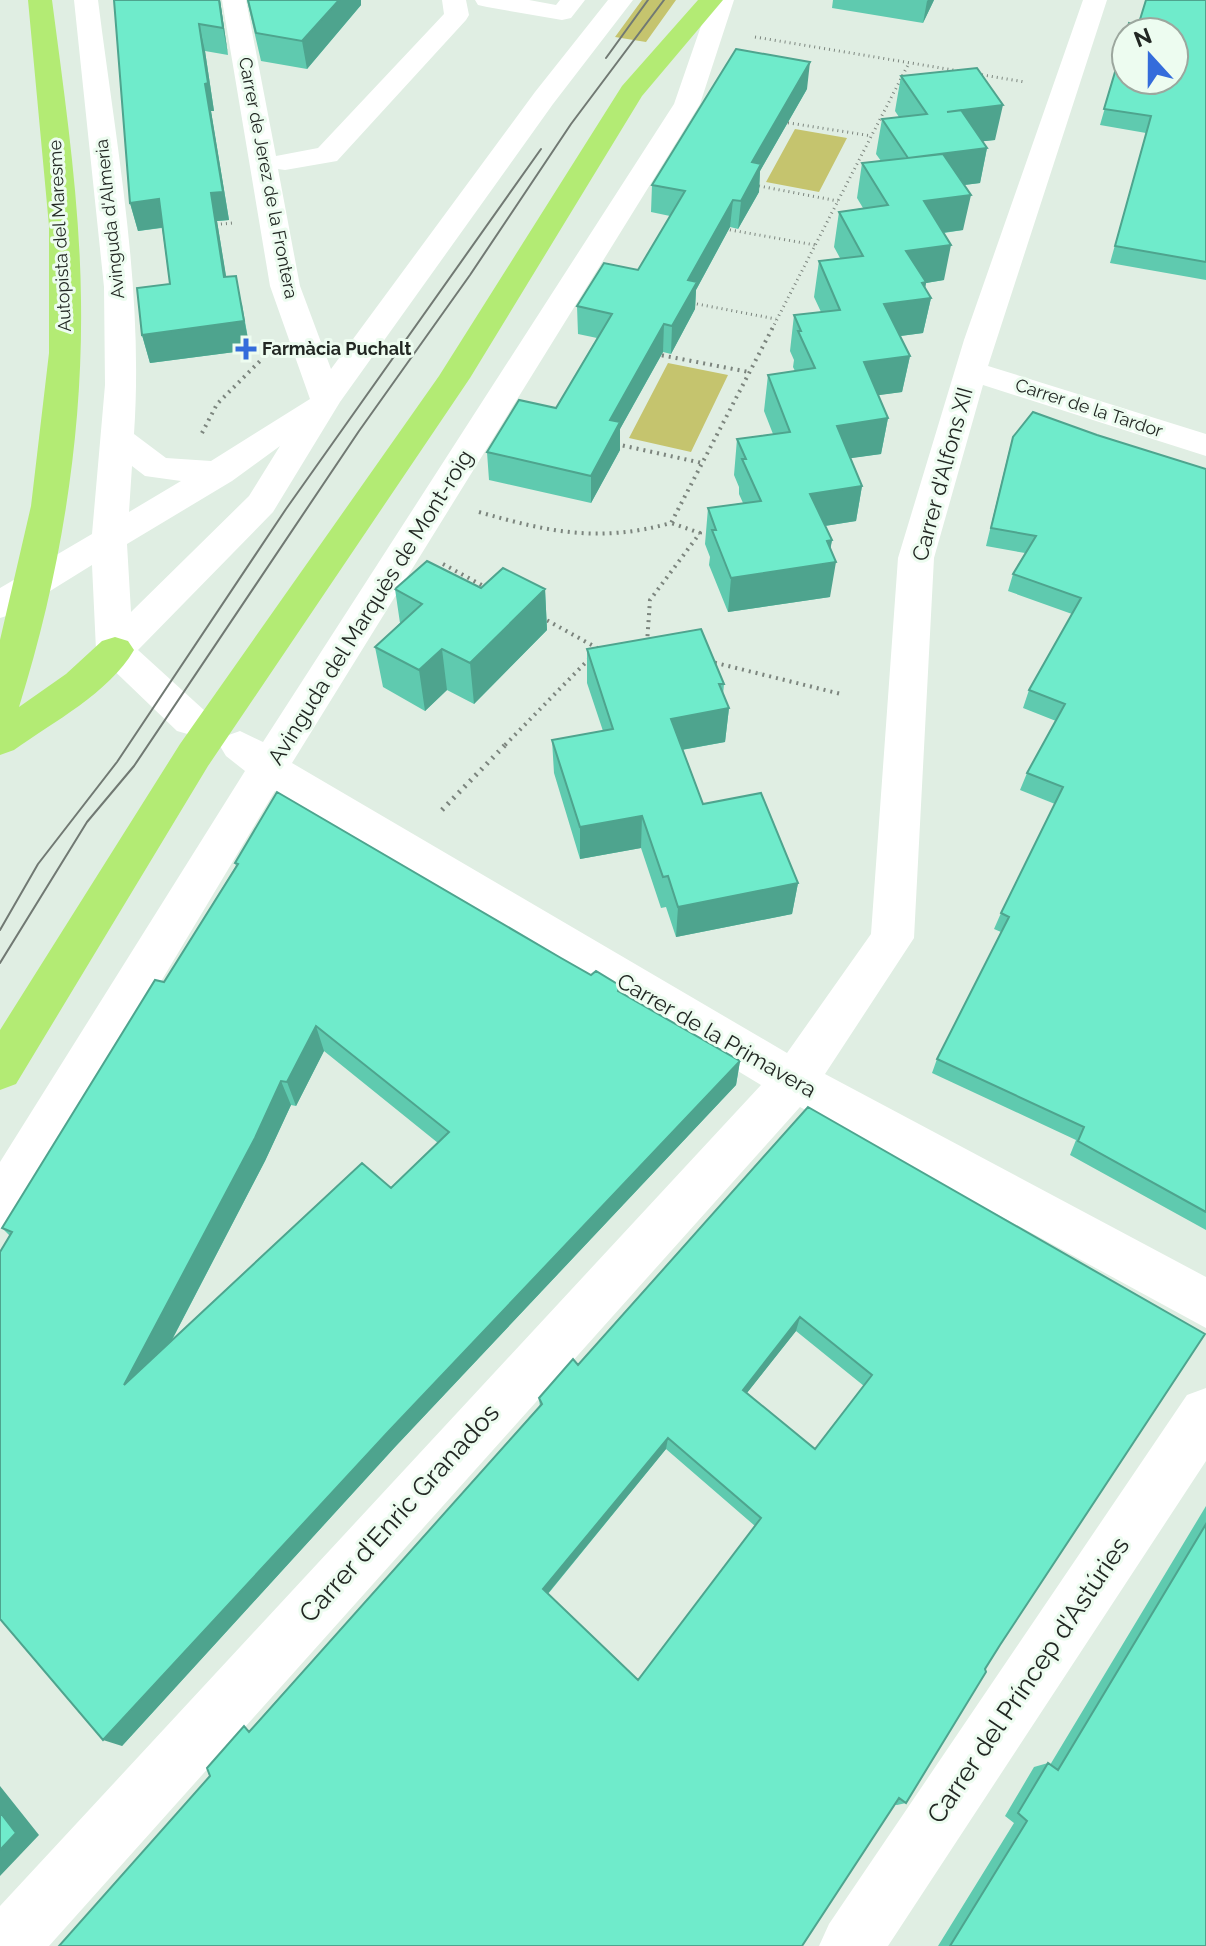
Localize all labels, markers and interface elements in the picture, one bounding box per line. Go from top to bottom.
north arrow [1110,16,1190,96]
text: N [1130,22,1155,52]
street label: Carrer de Jerez de la Frontera [235,55,302,300]
street label: Avinguda d'Almeria [91,138,128,300]
street label: Autopista del Maresme [44,139,75,332]
place label: Farmàcia Puchalt [262,338,412,359]
marker: Farmàcia Puchalt [237,340,255,358]
street label: Carrer de la Tardor [1013,374,1166,441]
street label: Carrer d'Alfons XII [906,384,978,564]
street label: Avinguda del Marquès de Mont-roig [262,445,478,769]
street label: Carrer de la Primavera [613,967,821,1103]
street label: Carrer d'Enric Granados [293,1398,505,1628]
street label: Carrer del Príncep d'Astúries [921,1531,1135,1829]

